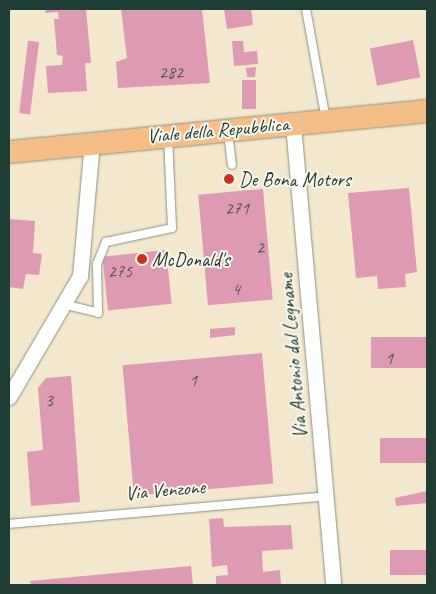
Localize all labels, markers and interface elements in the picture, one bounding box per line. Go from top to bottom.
house number: 282 [159,61,183,83]
street label: Viale della Repubblica [146,112,290,148]
place label: De Bona Motors [239,167,351,191]
marker: De Bona Motors [223,173,235,185]
house number: 271 [225,197,249,219]
house number: 2 [256,236,264,258]
place label: McDonald's [152,247,230,271]
marker: McDonald's [136,253,148,265]
house number: 275 [108,260,132,282]
street label: Via Antonio dal Legname [274,273,312,439]
house number: 4 [232,278,240,300]
house number: 1 [385,347,393,369]
house number: 1 [189,369,197,391]
house number: 3 [45,389,53,411]
street label: Via Venzone [124,475,206,505]

